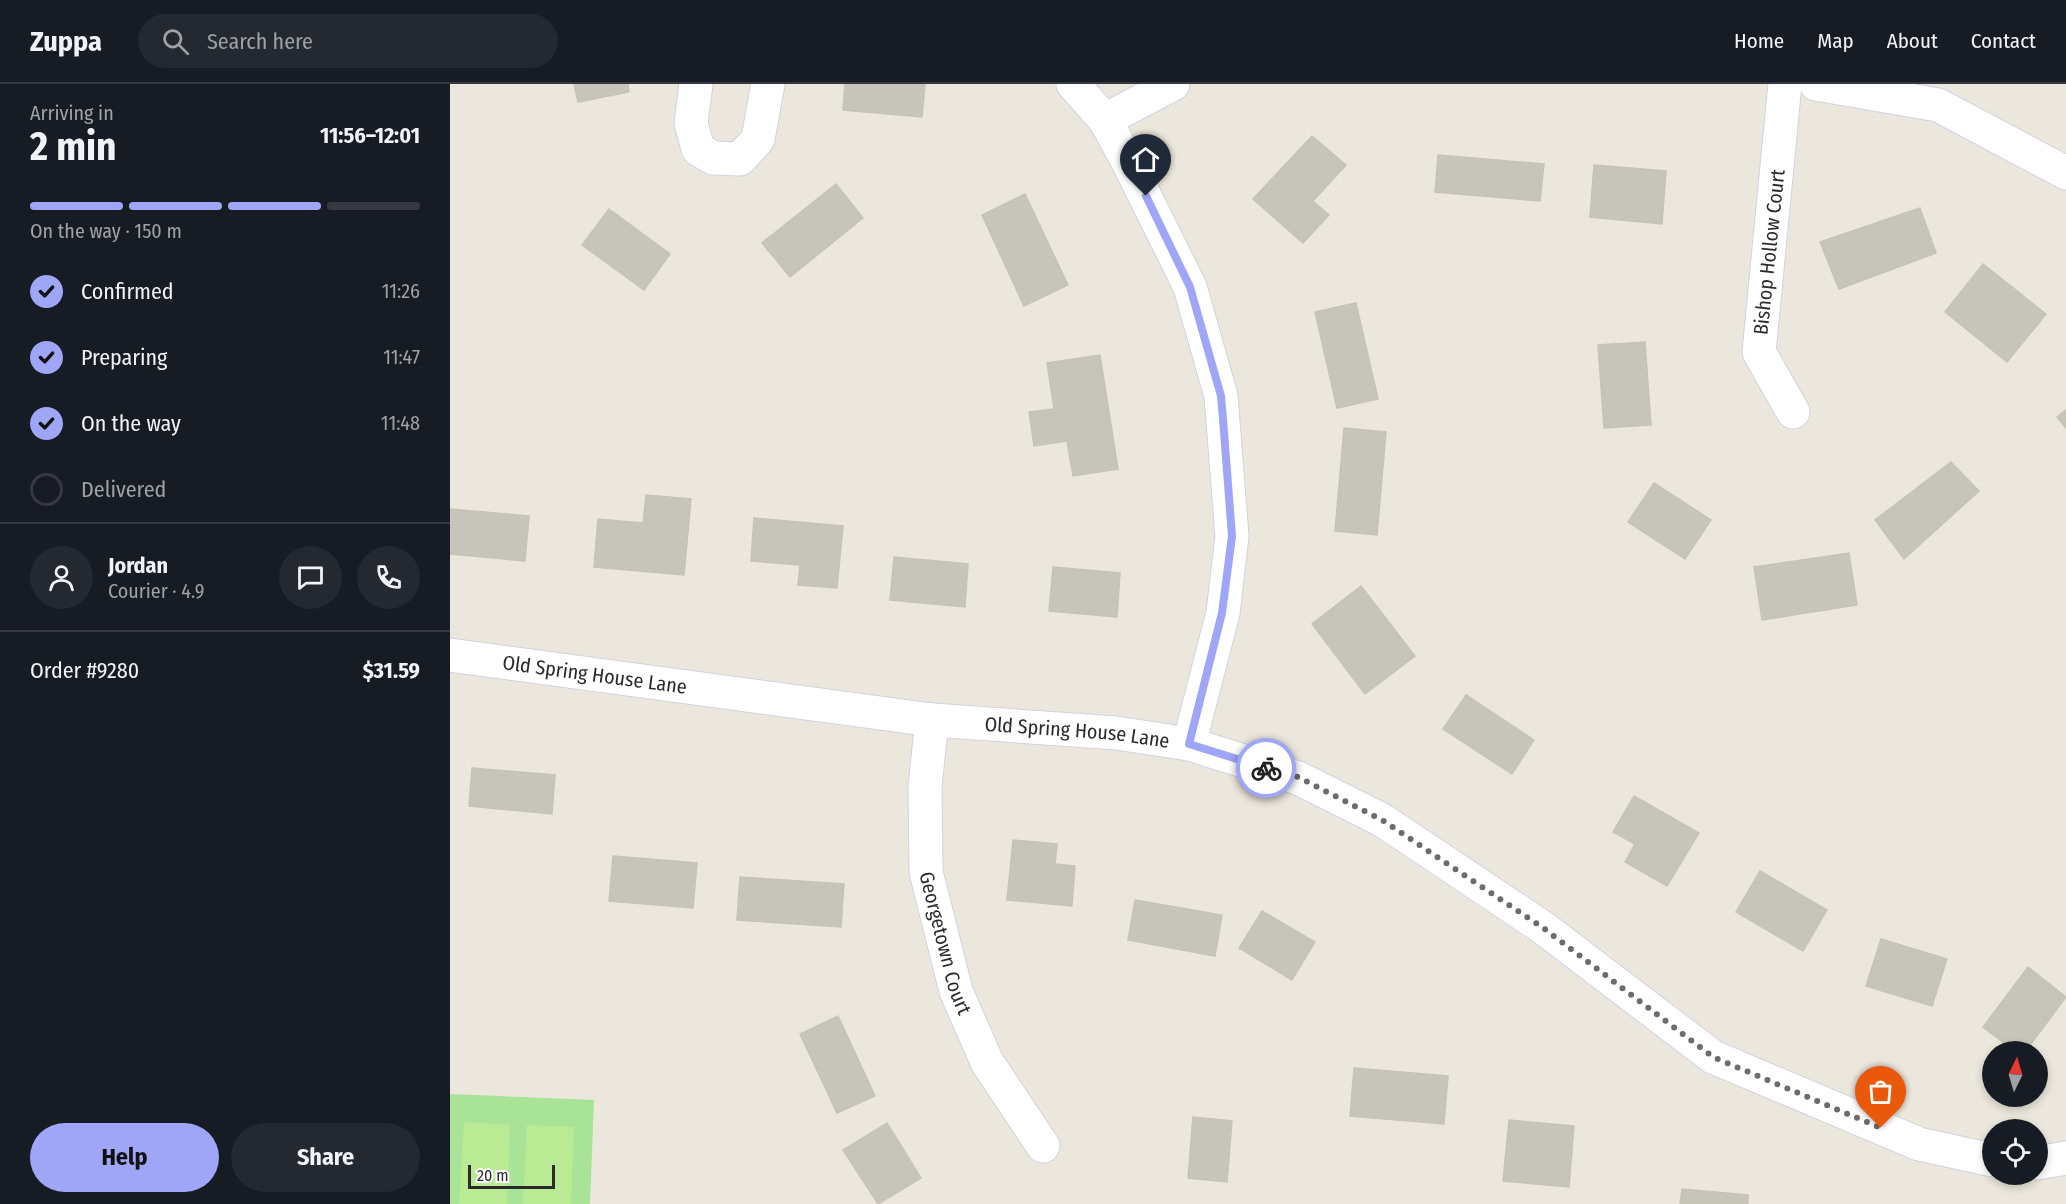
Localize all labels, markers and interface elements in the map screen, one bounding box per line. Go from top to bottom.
search box [138,14,558,68]
text: Zuppa [30,25,102,58]
icon: search [159,25,192,58]
text: Search here [207,28,313,55]
text: Home [1734,28,1784,54]
text: Map [1817,28,1854,54]
text: About [1887,28,1938,54]
text: Contact [1971,28,2036,54]
text: Arriving in [30,101,114,125]
text: 11:56–12:01 [320,122,420,149]
text: 2 min [30,124,116,170]
pin [1120,134,1171,196]
icon: home [1129,143,1162,176]
street label: Bishop Hollow Court [1748,167,1790,336]
text: On the way · 150 m [30,219,182,243]
icon: check [30,275,63,308]
text: Confirmed [81,278,174,305]
text: 11:26 [382,279,420,303]
icon: check [30,341,63,374]
text: Preparing [81,344,167,371]
text: 11:47 [383,345,420,369]
icon: check [30,407,63,440]
text: On the way [81,410,181,437]
text: 11:48 [381,411,420,435]
text: Delivered [81,476,166,503]
button: person [30,546,93,609]
button: chat [279,546,342,609]
button: phone [357,546,420,609]
text: Jordan [108,552,168,579]
text: Courier · 4.9 [108,579,204,603]
street label: Old Spring House Lane [501,650,688,699]
text: Order #9280 [30,657,139,684]
text: $31.59 [363,657,420,684]
street label: Old Spring House Lane [984,712,1171,753]
courier [1236,738,1296,798]
icon: bike [1250,752,1283,785]
street label: Georgetown Court [914,869,977,1019]
north arrow [1982,1041,2048,1107]
map controls [1982,1041,2048,1185]
pin [1855,1066,1906,1128]
icon: bag [1864,1075,1897,1108]
button: locate [1982,1119,2048,1185]
button: Help [30,1123,219,1192]
button: Share [231,1123,420,1192]
scale bar [468,1162,555,1190]
text: 20 m [477,1166,508,1185]

